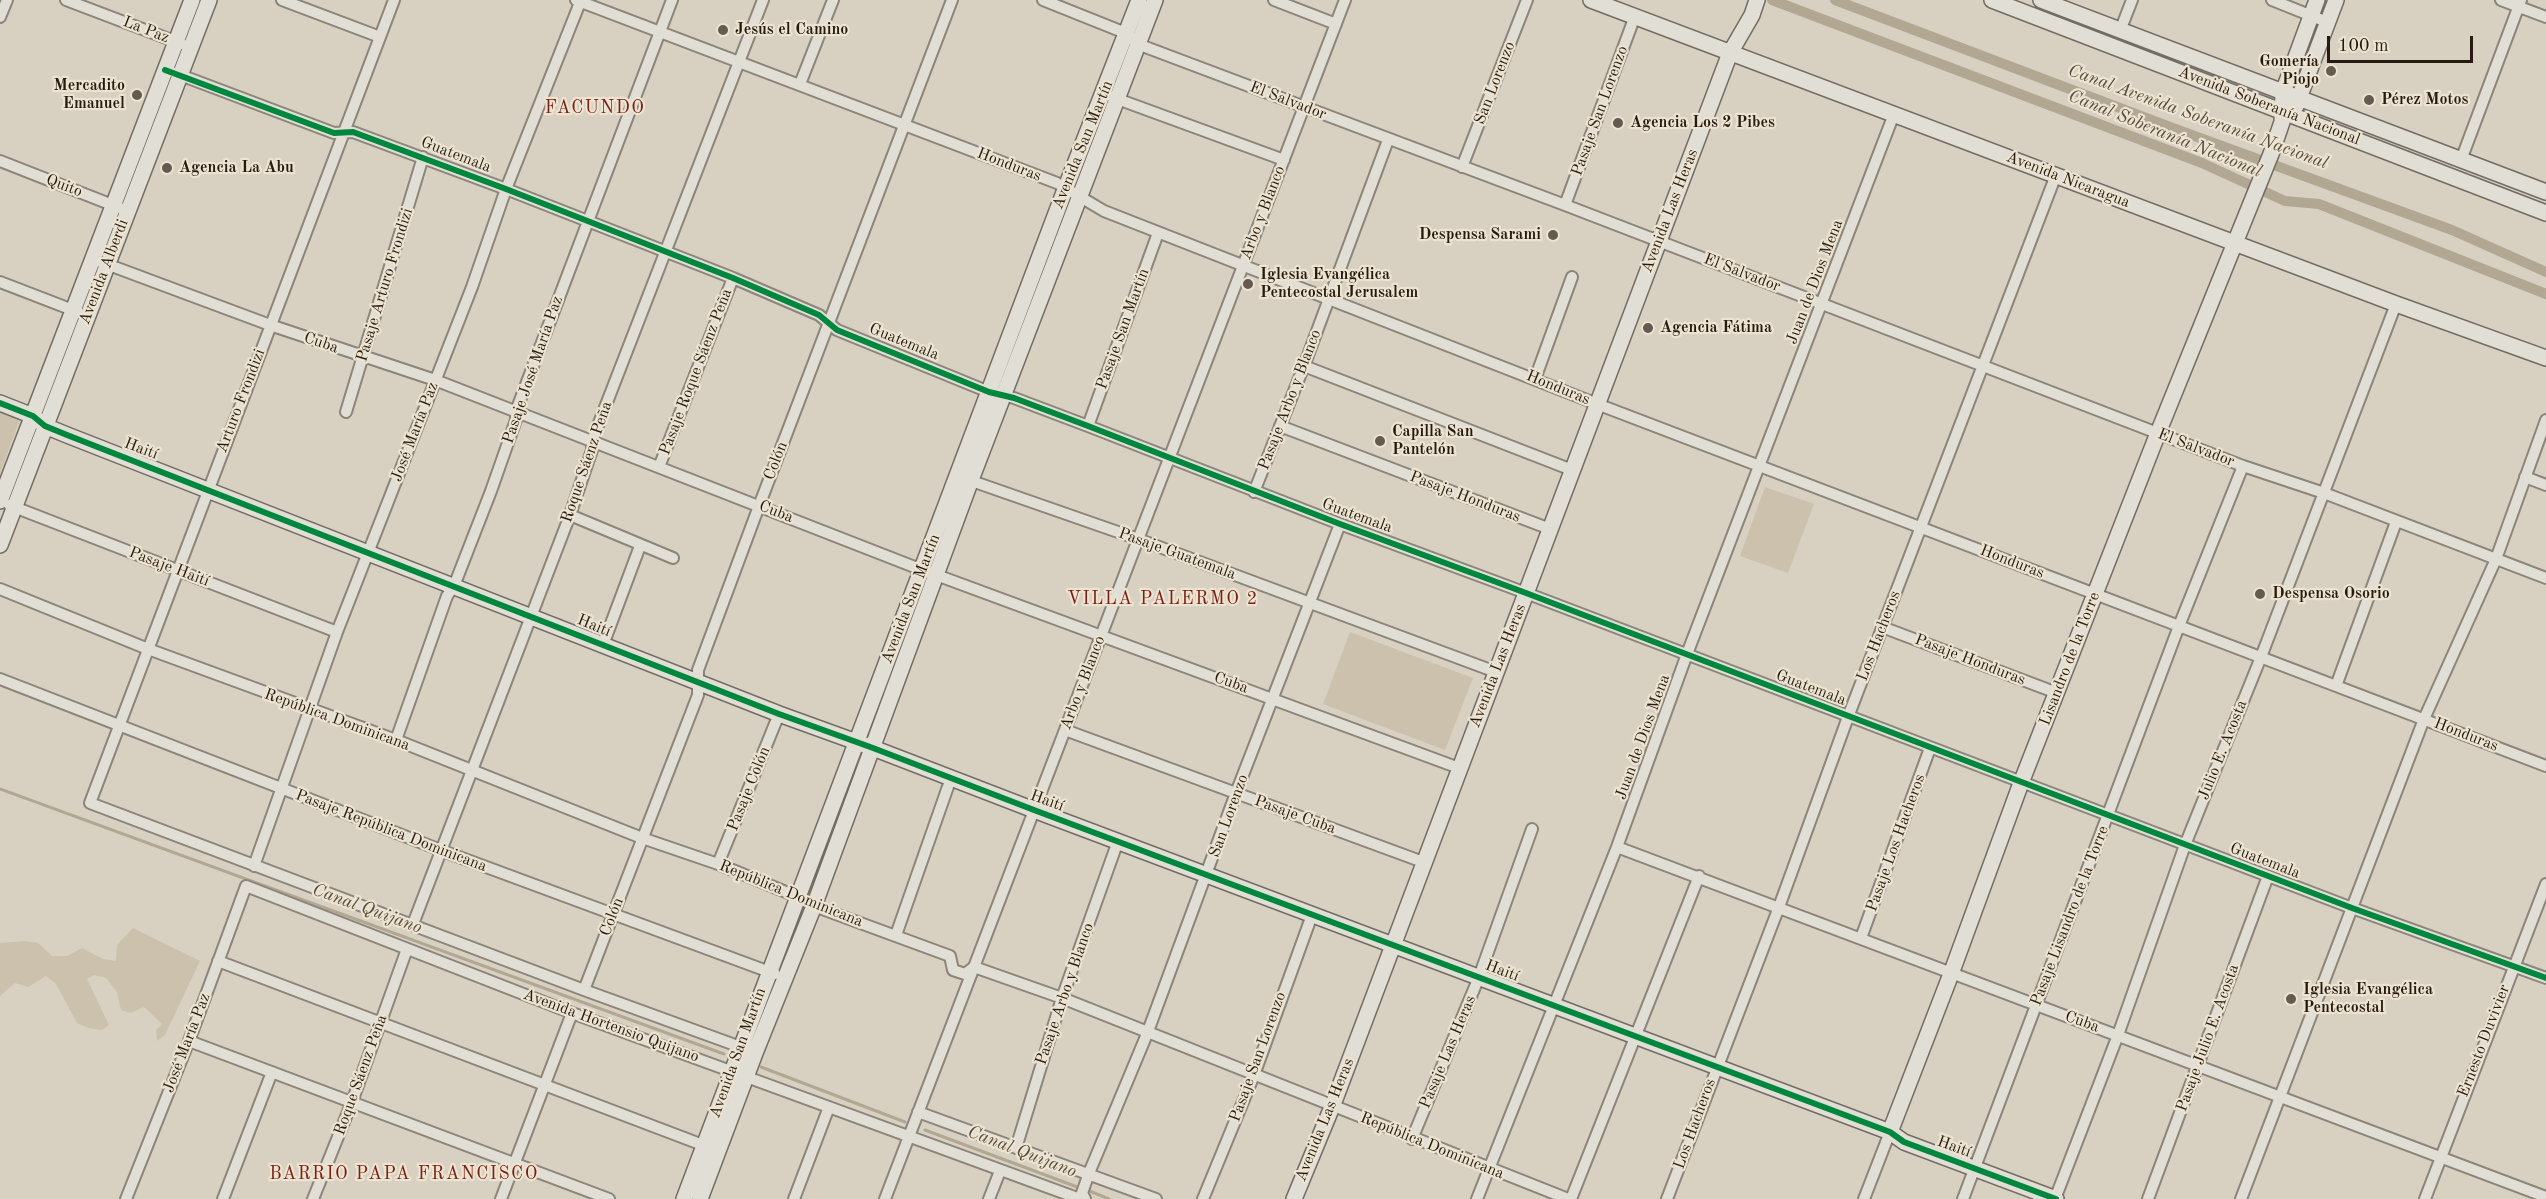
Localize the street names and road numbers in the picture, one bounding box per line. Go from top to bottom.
street label: La Paz [120,12,172,48]
street label: San Lorenzo [1470,39,1520,127]
street label: Pasaje San Lorenzo [1568,43,1632,179]
street label: Avenida Soberanía Nacional [2175,62,2363,150]
street label: Avenida San Martín [1048,78,1118,212]
street label: El Salvador [1247,78,1329,124]
street label: Guatemala [418,133,494,177]
street label: Honduras [974,144,1044,186]
street label: Avenida Las Heras [1637,146,1703,276]
street label: Avenida Nicaragua [2003,148,2133,212]
street label: Arbo y Blanco [1236,163,1290,263]
street label: Quito [43,170,85,202]
street label: Pasaje Arturo Frondizi [352,206,418,364]
street label: Avenida Alberdi [75,217,133,327]
street label: Juan de Dios Mena [1782,217,1848,347]
street label: El Salvador [1701,250,1783,296]
street label: Pasaje San Martín [1092,266,1154,392]
street label: Pasaje Roque Sáenz Peña [655,286,737,458]
street label: Pasaje José María Paz [499,294,567,446]
street label: Guatemala [866,319,942,365]
street label: Pasaje Arbo y Blanco [1254,327,1326,473]
street label: Cuba [301,328,341,358]
street label: Arturo Frondizi [212,346,270,456]
street label: Honduras [1523,366,1593,410]
street label: José María Paz [387,380,443,484]
street label: Roque Sáenz Peña [557,399,617,525]
street label: El Salvador [2155,425,2237,471]
street label: Haití [121,434,161,464]
street label: Colón [760,439,792,483]
street label: Pasaje Honduras [1407,467,1523,527]
street label: Guatemala [1319,494,1395,538]
street label: Cuba [756,497,796,527]
street label: Pasaje Guatemala [1116,524,1238,584]
street label: Avenida San Martín [877,531,945,667]
street label: Honduras [1977,541,2047,583]
street label: Pasaje Haití [126,543,212,591]
street label: Los Hacheros [1853,588,1905,684]
street label: Lisandro de la Torre [2036,590,2104,728]
street label: Avenida Las Heras [1465,601,1531,731]
street label: Haití [574,611,614,641]
street label: Pasaje Honduras [1912,630,2028,690]
street label: Arbo y Blanco [1056,633,1110,733]
street label: Guatemala [1773,666,1849,710]
street label: Cuba [1211,668,1251,698]
street label: Juan de Dios Mena [1611,672,1675,802]
street label: República Dominicana [262,685,412,755]
street label: Julio E. Acosta [2194,697,2252,803]
street label: Honduras [2431,714,2501,756]
street label: Pasaje Colón [723,744,775,834]
street label: San Lorenzo [1205,772,1253,860]
street label: Pasaje Los Hacheros [1862,772,1930,914]
street label: Pasaje República Dominicana [293,786,489,876]
street label: Haití [1027,786,1067,816]
street label: Pasaje Cuba [1252,791,1338,839]
street label: Pasaje Lisandro de la Torre [2027,823,2113,1009]
street label: Guatemala [2227,839,2303,883]
street label: República Dominicana [716,856,866,932]
street label: Colón [596,895,628,939]
street label: Pasaje Arbo y Blanco [1032,920,1098,1068]
street label: Haití [1482,956,1522,986]
street label: Pasaje Julio E. Acosta [2172,962,2244,1114]
street label: Ernesto Duvivier [2454,982,2514,1100]
street label: Avenida Hortensio Quijano [520,985,702,1067]
street label: Avenida San Martín [705,985,771,1121]
street label: Pasaje San Lorenzo [1226,989,1290,1125]
street label: José María Paz [159,991,215,1095]
street label: Pasaje Las Heras [1415,992,1481,1112]
street label: Cuba [2062,1007,2102,1037]
street label: Roque Sáenz Peña [330,1012,392,1138]
street label: Avenida Las Heras [1291,1055,1359,1185]
street label: Los Hacheros [1670,1076,1720,1172]
street label: República Dominicana [1357,1108,1507,1184]
street label: Haití [1934,1132,1974,1162]

